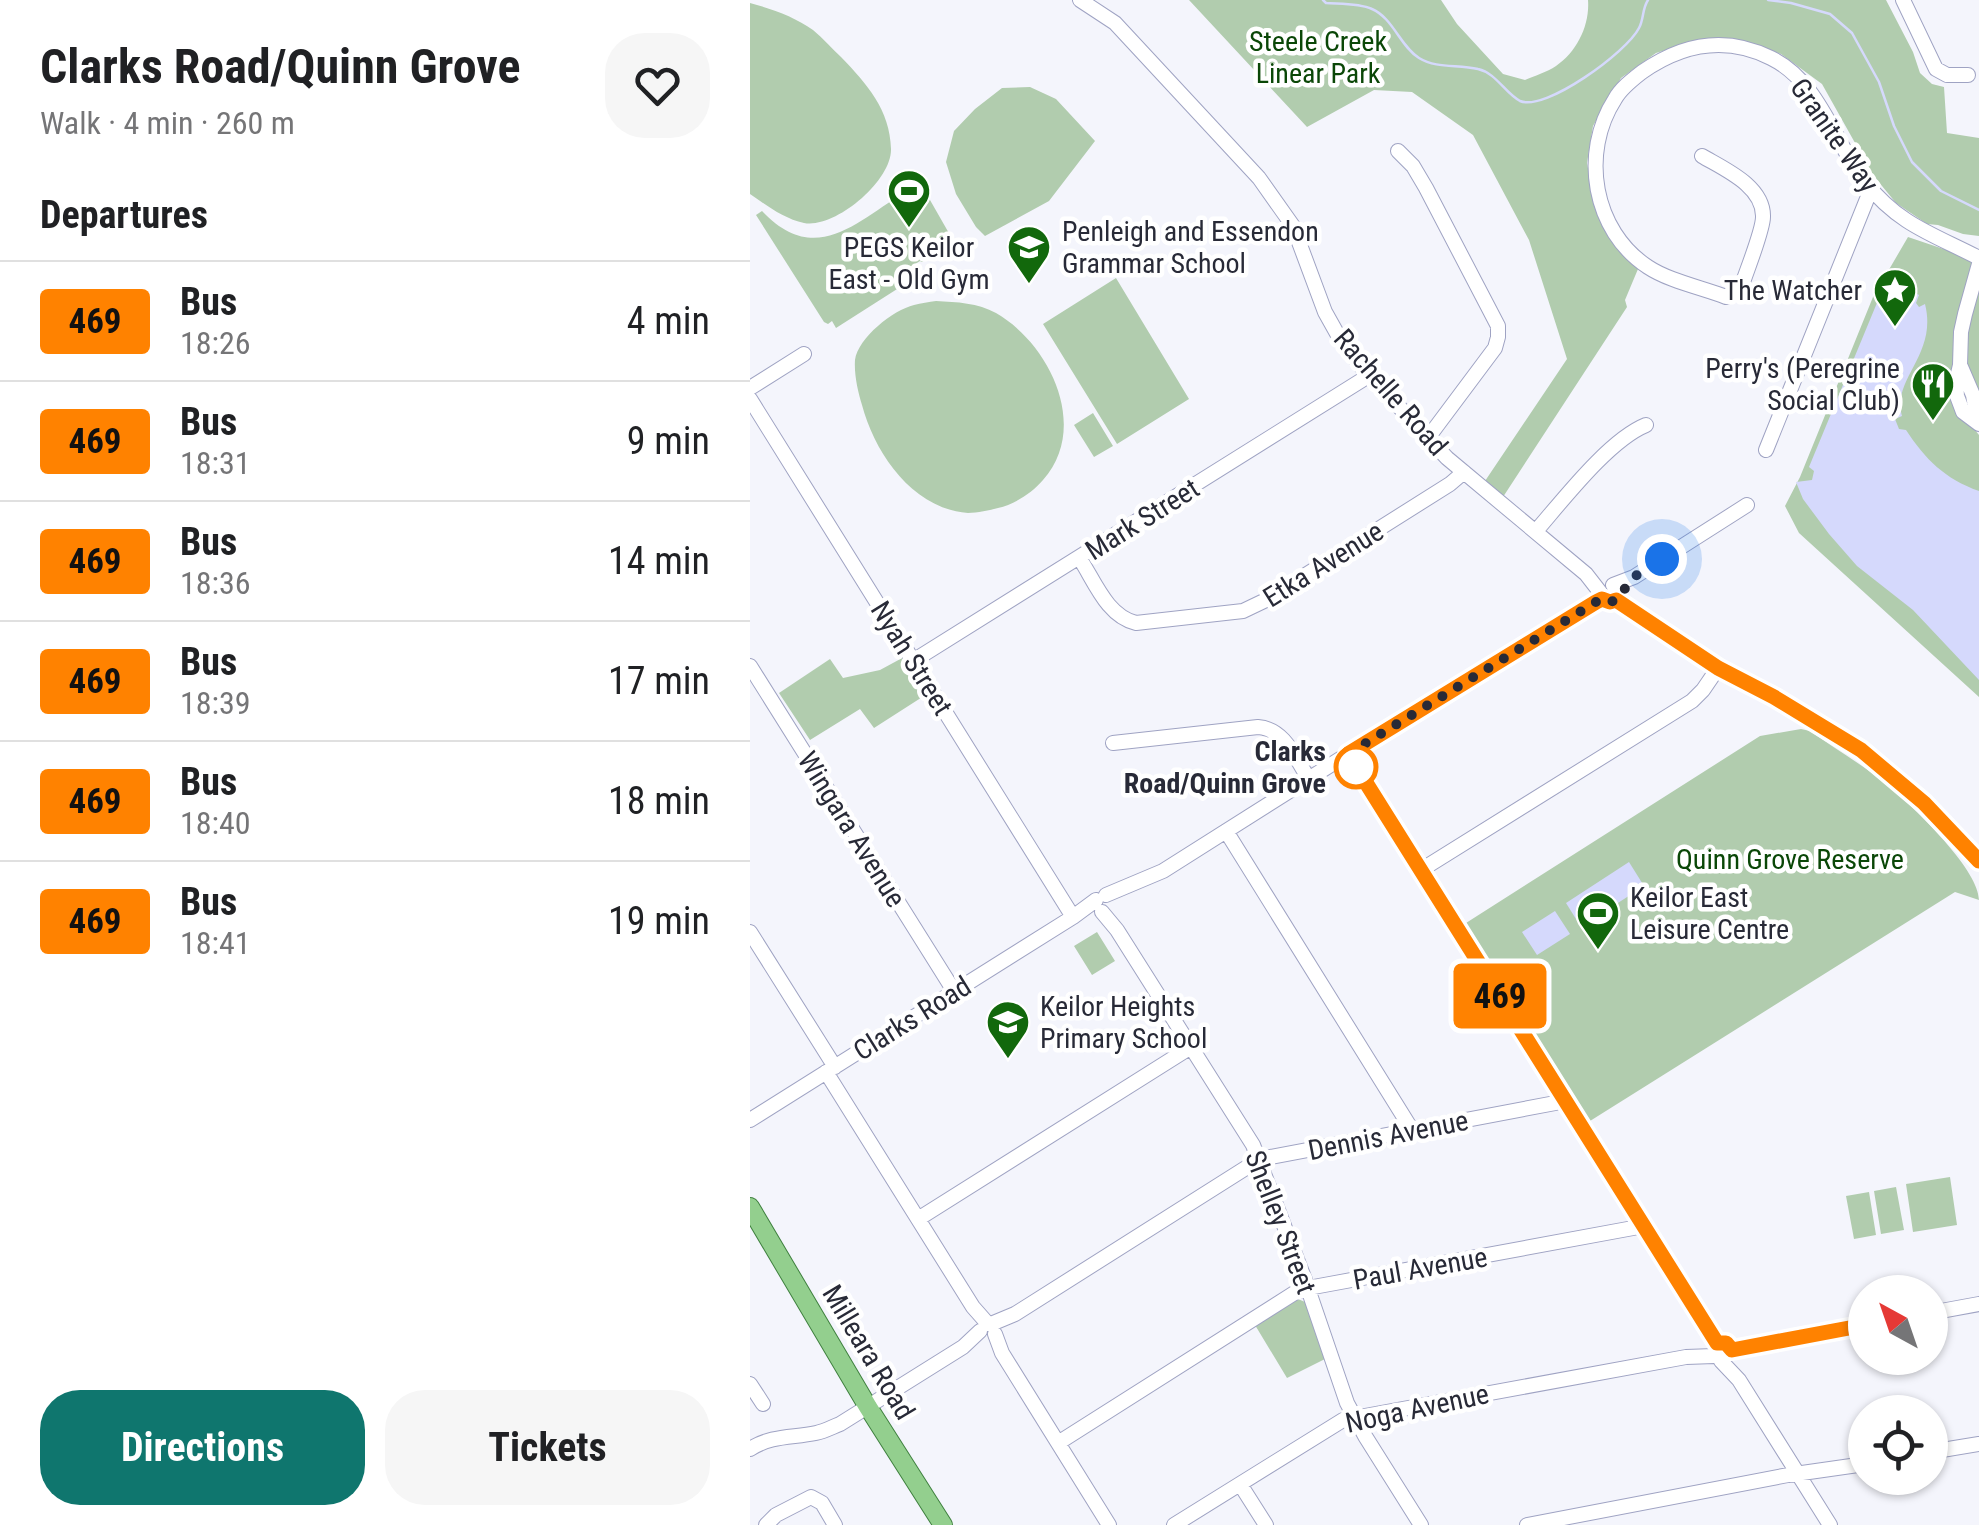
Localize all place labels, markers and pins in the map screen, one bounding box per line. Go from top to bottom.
sports icon: PEGS Keilor East - Old Gym [886,168,932,229]
place label: Penleigh and Essendon Grammar School [1062,215,1319,280]
school or university icon: Penleigh and Essendon Grammar School [1006,224,1052,285]
place label: PEGS Keilor East - Old Gym [828,231,990,296]
place icon: The Watcher [1872,267,1918,328]
place label: The Watcher [1724,274,1862,307]
place label: Perry's (Peregrine Social Club) [1705,352,1900,417]
restaurant icon: Perry's (Peregrine Social Club) [1910,361,1956,422]
place label: Clarks Road/Quinn Grove [1124,735,1326,800]
marker: Clarks Road/Quinn Grove [1335,746,1377,788]
place label: Keilor East Leisure Centre [1630,881,1789,946]
sports icon: Keilor East Leisure Centre [1575,890,1621,951]
place label: Keilor Heights Primary School [1040,990,1207,1055]
school or university icon: Keilor Heights Primary School [985,999,1031,1060]

